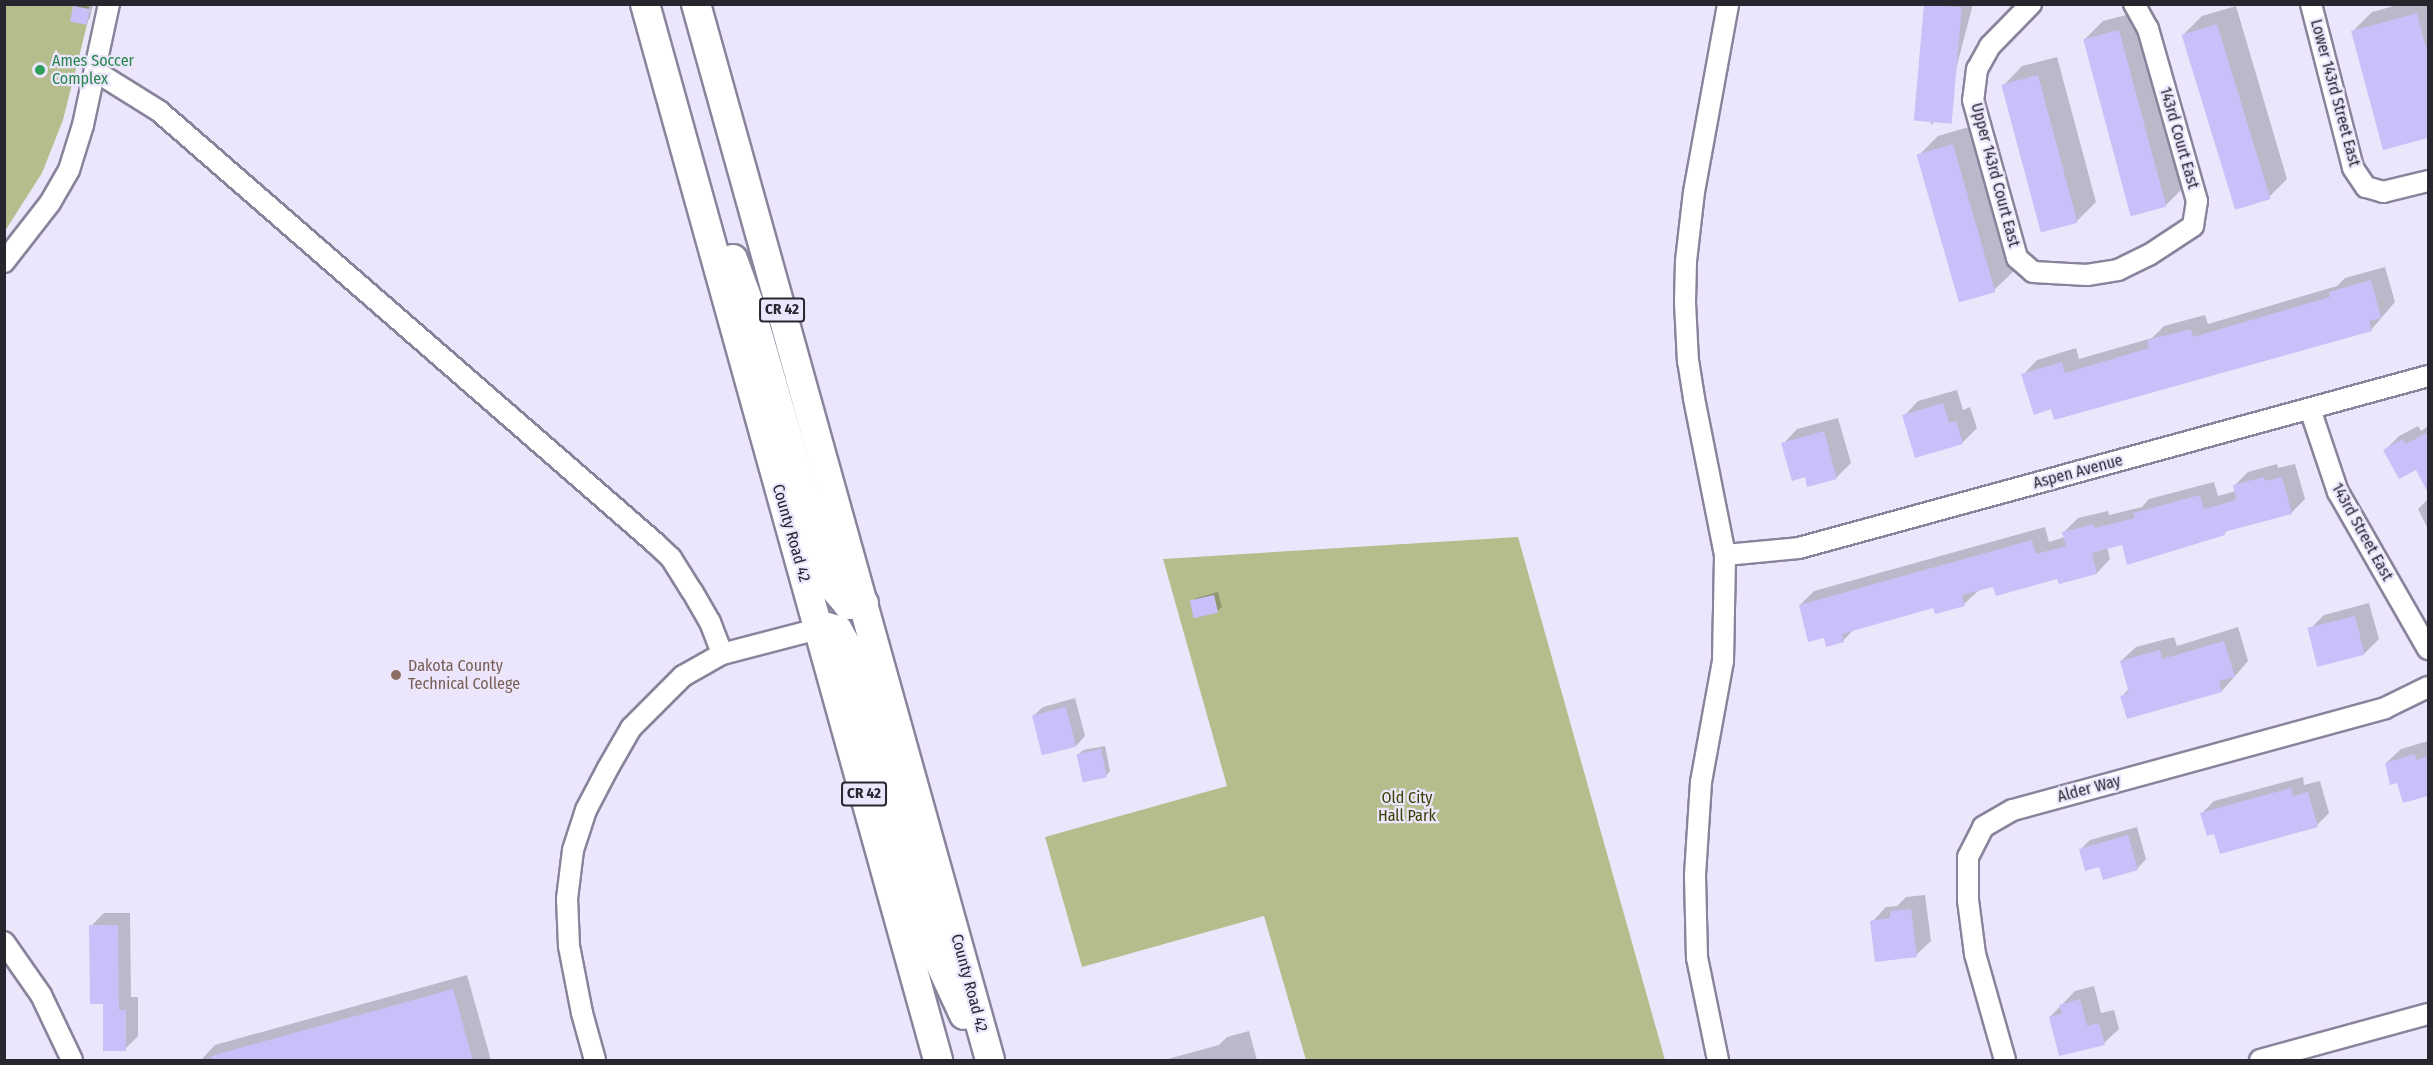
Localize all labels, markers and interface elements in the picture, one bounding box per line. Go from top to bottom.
street label: Lower 143rd Street East [2306,17,2364,169]
place label: Ames Soccer Complex [52,51,134,89]
marker: Ames Soccer Complex [33,63,47,77]
street label: 143rd Court East [2155,85,2203,191]
street label: Upper 143rd Court East [1967,101,2023,249]
road number: CR 42 [758,298,806,322]
street label: Aspen Avenue [2031,451,2125,493]
street label: 143rd Street East [2327,480,2397,584]
street label: County Road 42 [768,482,814,584]
place label: Dakota County Technical College [408,656,520,694]
marker: Dakota County Technical College [389,668,403,682]
street label: Alder Way [2055,771,2123,807]
road number: CR 42 [840,782,888,806]
park label: Old City Hall Park [1378,788,1436,826]
street label: County Road 42 [947,932,991,1034]

